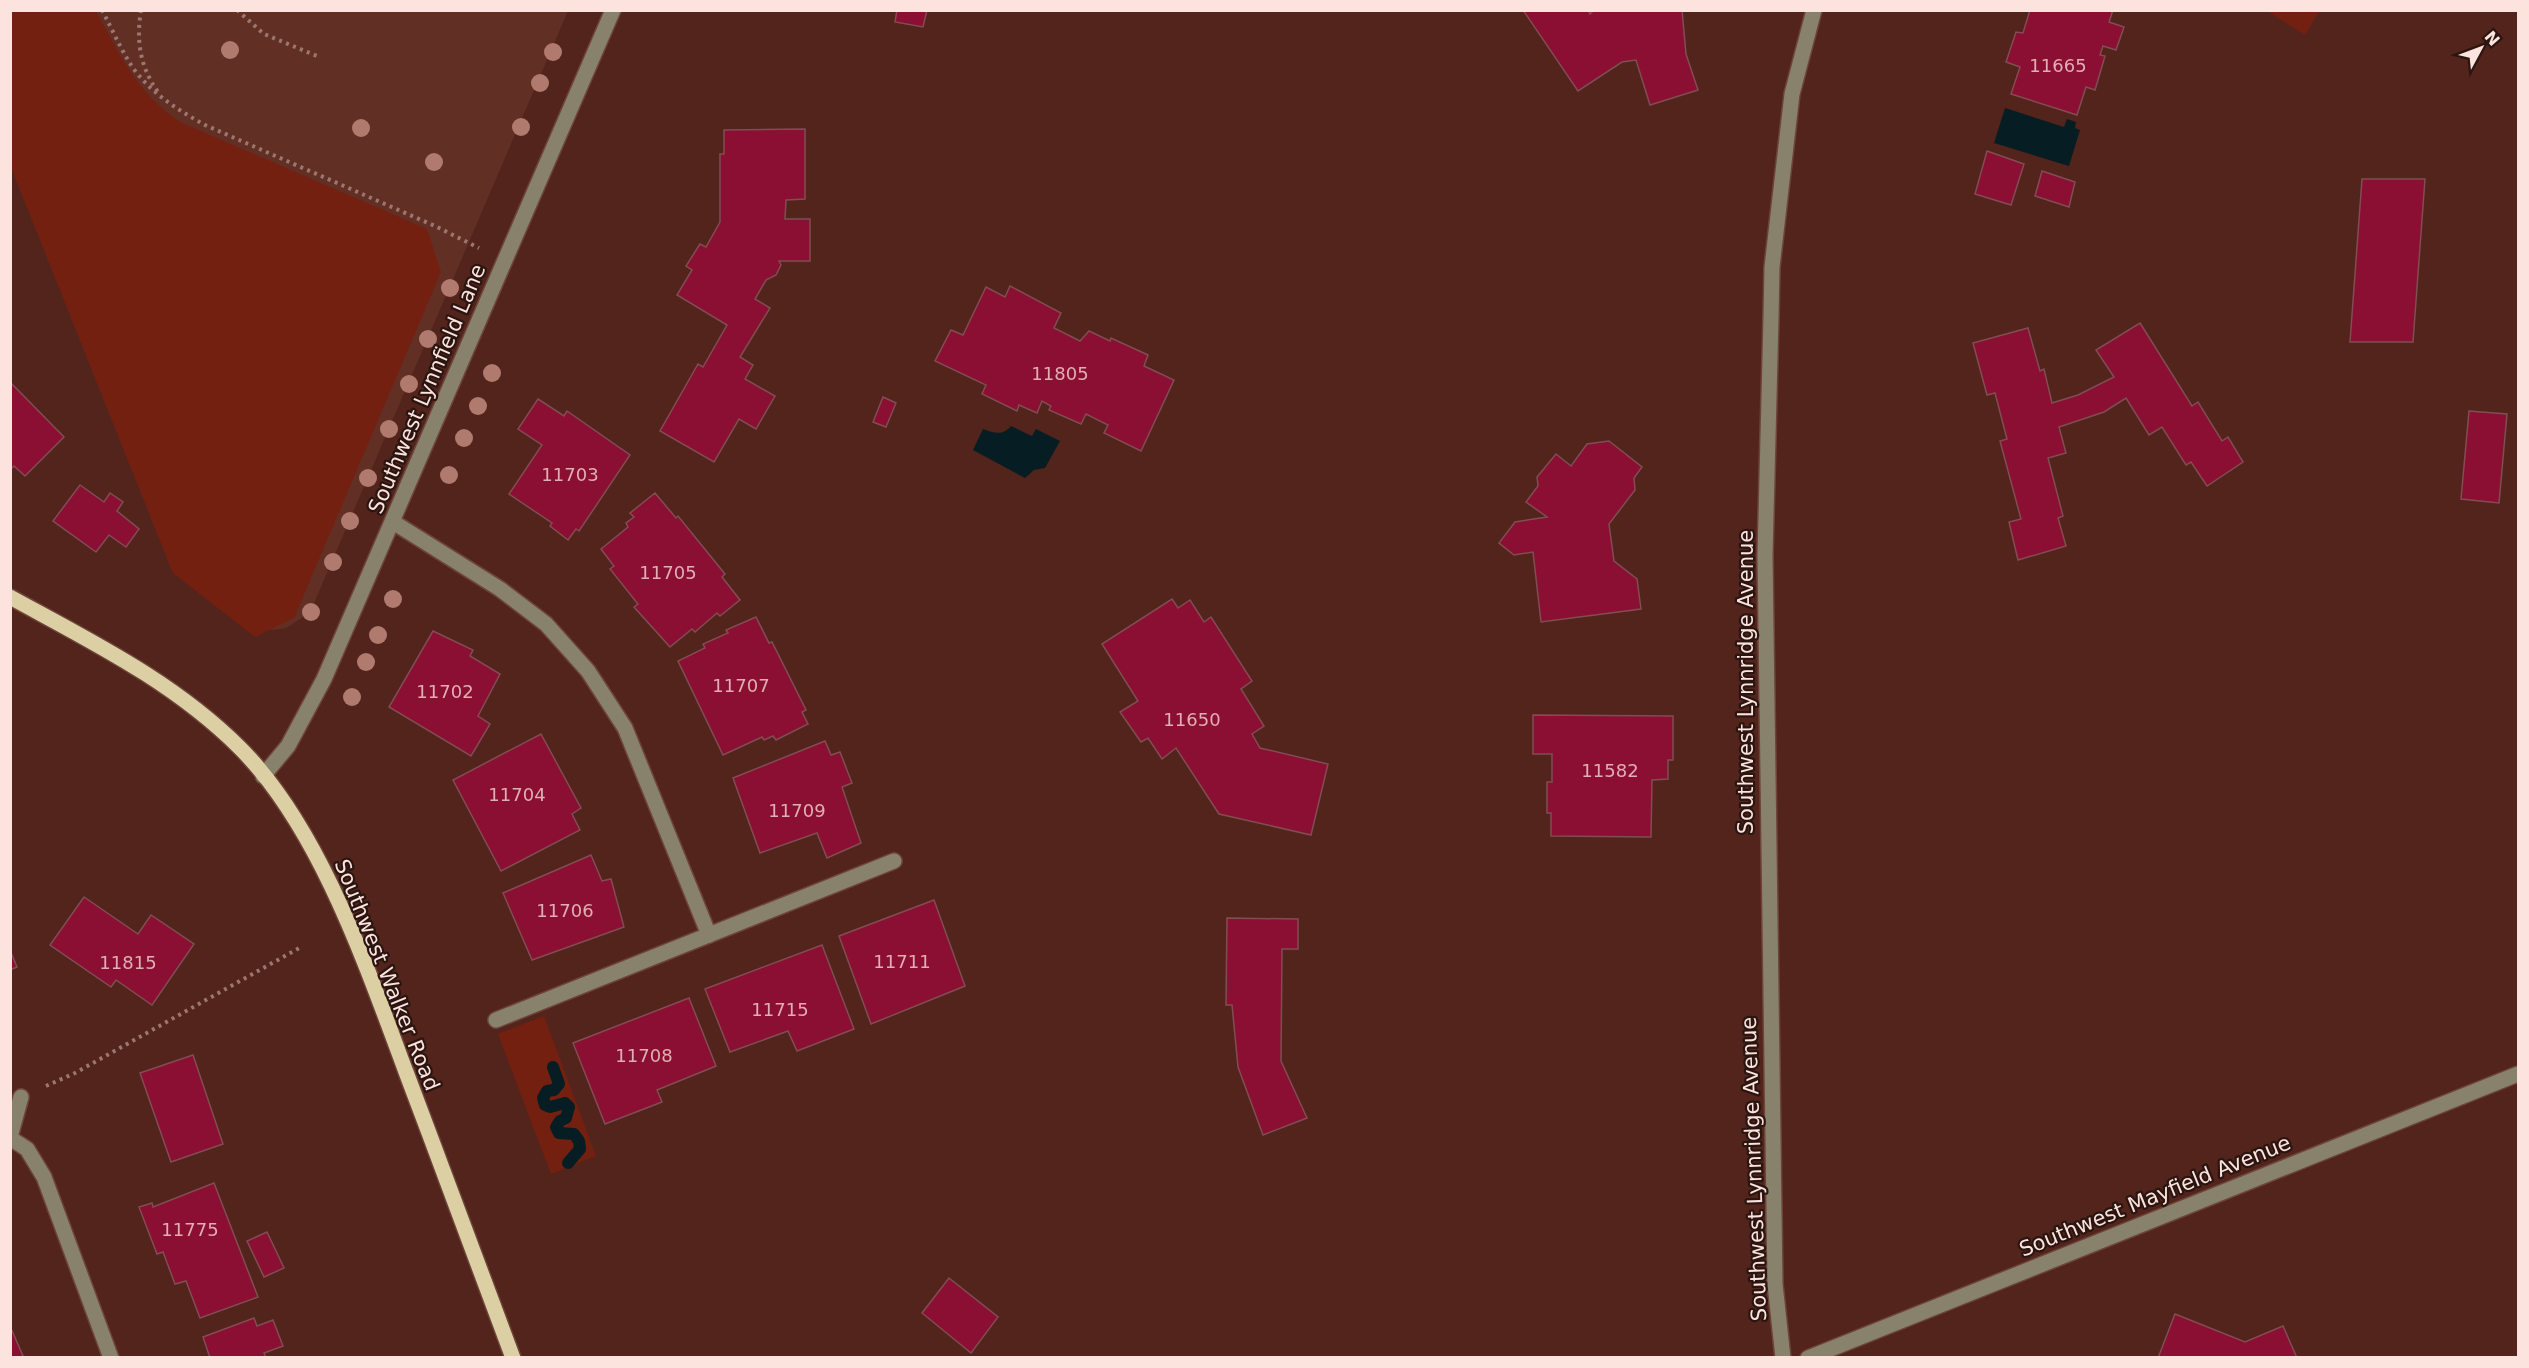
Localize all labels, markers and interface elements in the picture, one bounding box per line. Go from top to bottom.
north arrow [2451,18,2511,78]
text: N [2480,27,2504,50]
house number: 11665 [2029,55,2087,76]
street label: Southwest Lynnfield Lane [363,261,491,517]
house number: 11805 [1031,363,1089,384]
house number: 11703 [541,464,599,485]
street label: Southwest Lynnridge Avenue [1734,530,1758,834]
house number: 11705 [639,562,697,583]
house number: 11707 [712,675,770,696]
house number: 11702 [416,681,474,702]
house number: 11650 [1163,709,1221,730]
house number: 11582 [1581,760,1639,781]
house number: 11704 [488,784,546,805]
house number: 11709 [768,800,826,821]
street label: Southwest Walker Road [330,856,444,1094]
house number: 11706 [536,900,594,921]
house number: 11711 [873,951,931,972]
house number: 11815 [99,952,157,973]
house number: 11715 [751,999,809,1020]
street label: Southwest Lynnridge Avenue [1737,1016,1771,1322]
house number: 11708 [615,1045,673,1066]
street label: Southwest Mayfield Avenue [2016,1130,2294,1262]
house number: 11775 [161,1219,219,1240]

